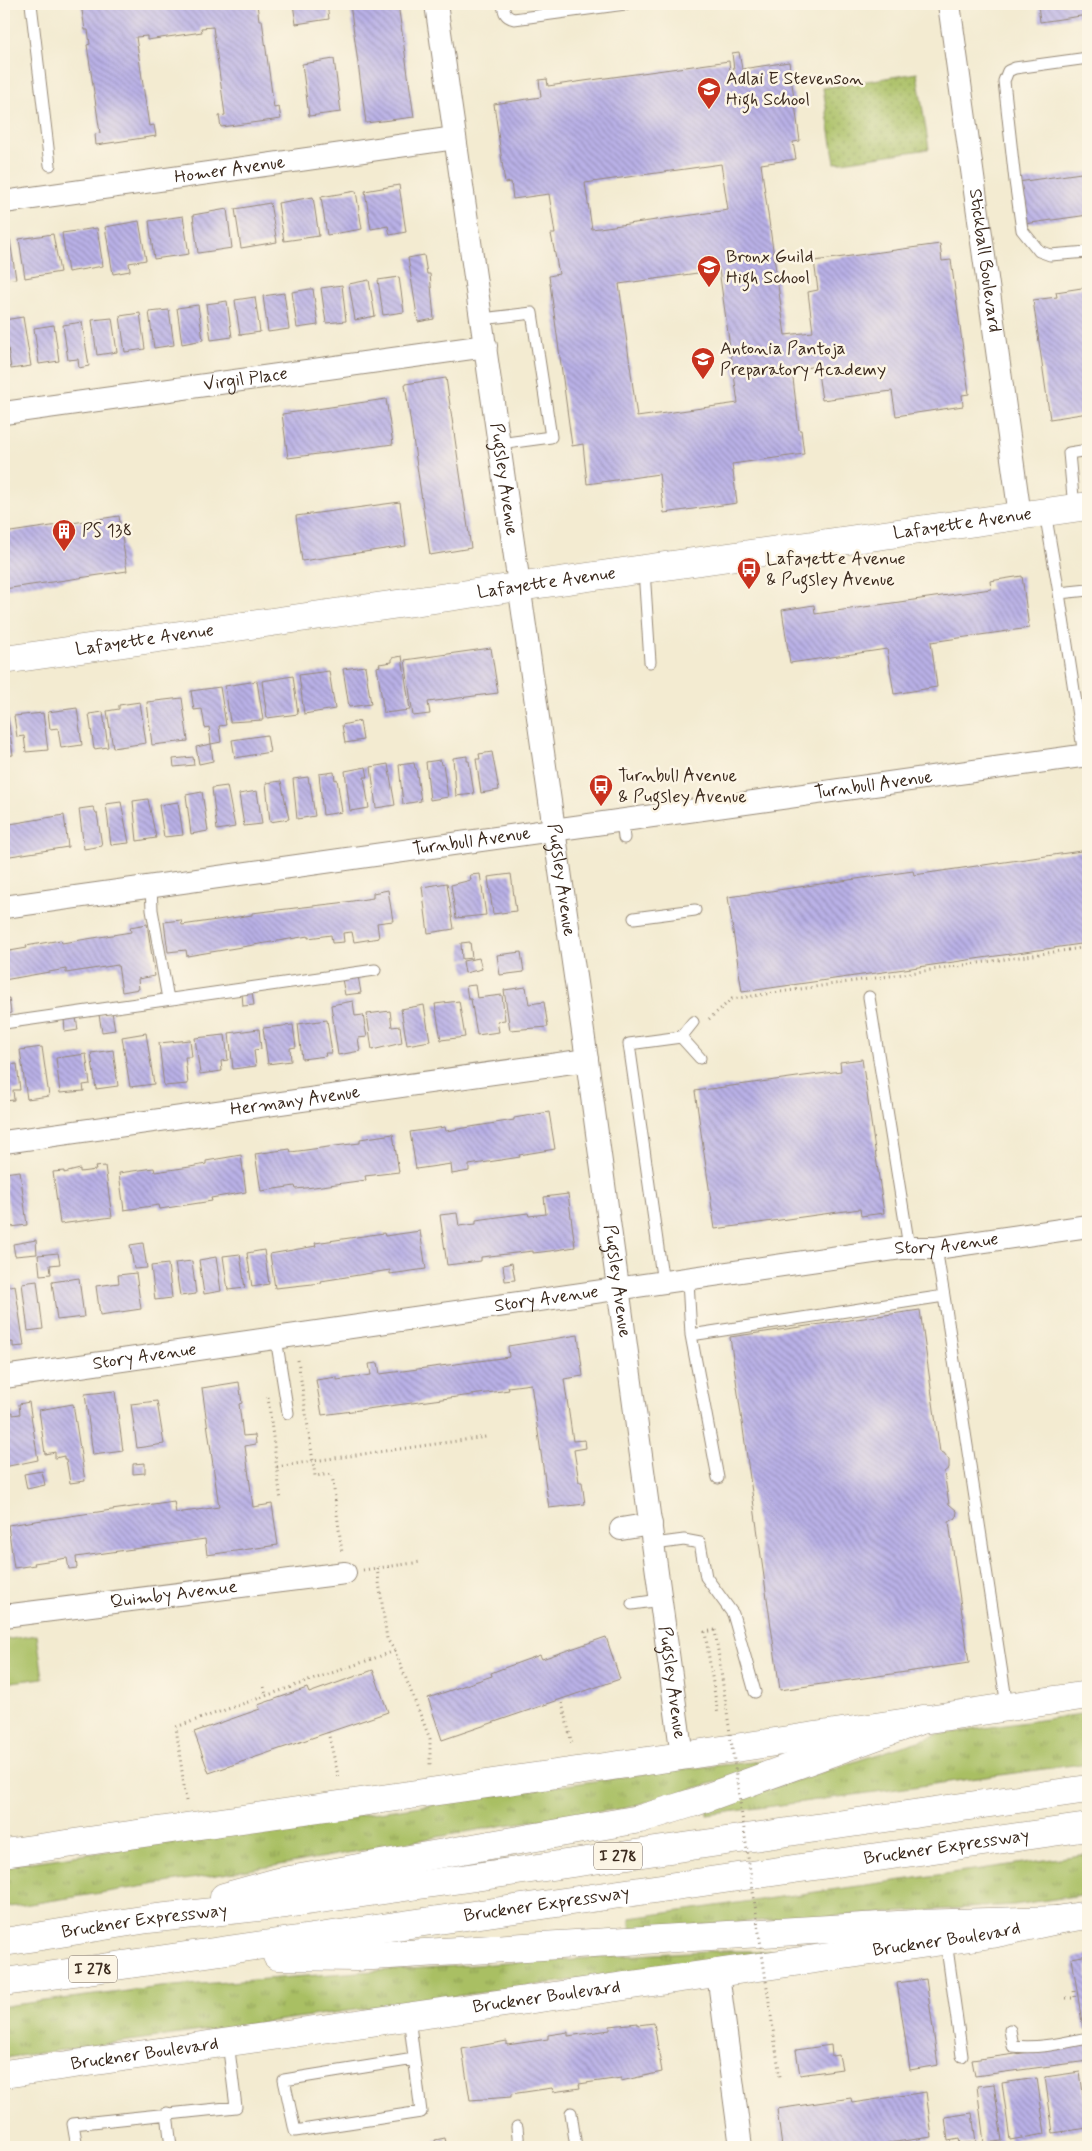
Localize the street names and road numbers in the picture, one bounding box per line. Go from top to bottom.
street label: Homer Avenue [173,150,287,190]
street label: Stickball Boulevard [963,187,1006,334]
street label: Virgil Place [202,362,289,397]
street label: Pugsley Avenue [484,421,524,537]
street label: Lafayette Avenue [892,502,1033,546]
street label: Lafayette Avenue [476,561,617,605]
street label: Lafayette Avenue [74,618,215,662]
street label: Turnbull Avenue [813,765,934,805]
street label: Turnbull Avenue [411,821,532,862]
street label: Pugsley Avenue [541,822,581,938]
street label: Hermany Avenue [229,1080,362,1122]
street label: Pugsley Avenue [598,1223,637,1339]
street label: Story Avenue [893,1227,1000,1261]
street label: Story Avenue [493,1280,600,1318]
street label: Story Avenue [91,1337,198,1376]
street label: Quimby Avenue [109,1575,239,1615]
street label: Pugsley Avenue [652,1625,692,1740]
street label: Bruckner Expressway [862,1824,1031,1871]
road number: I 278 [594,1842,642,1870]
street label: Bruckner Expressway [462,1881,631,1928]
street label: Bruckner Expressway [60,1898,228,1945]
street label: Bruckner Boulevard [871,1916,1022,1963]
road number: I 278 [69,1956,117,1982]
street label: Bruckner Boulevard [471,1975,622,2019]
street label: Bruckner Boulevard [69,2032,220,2076]

